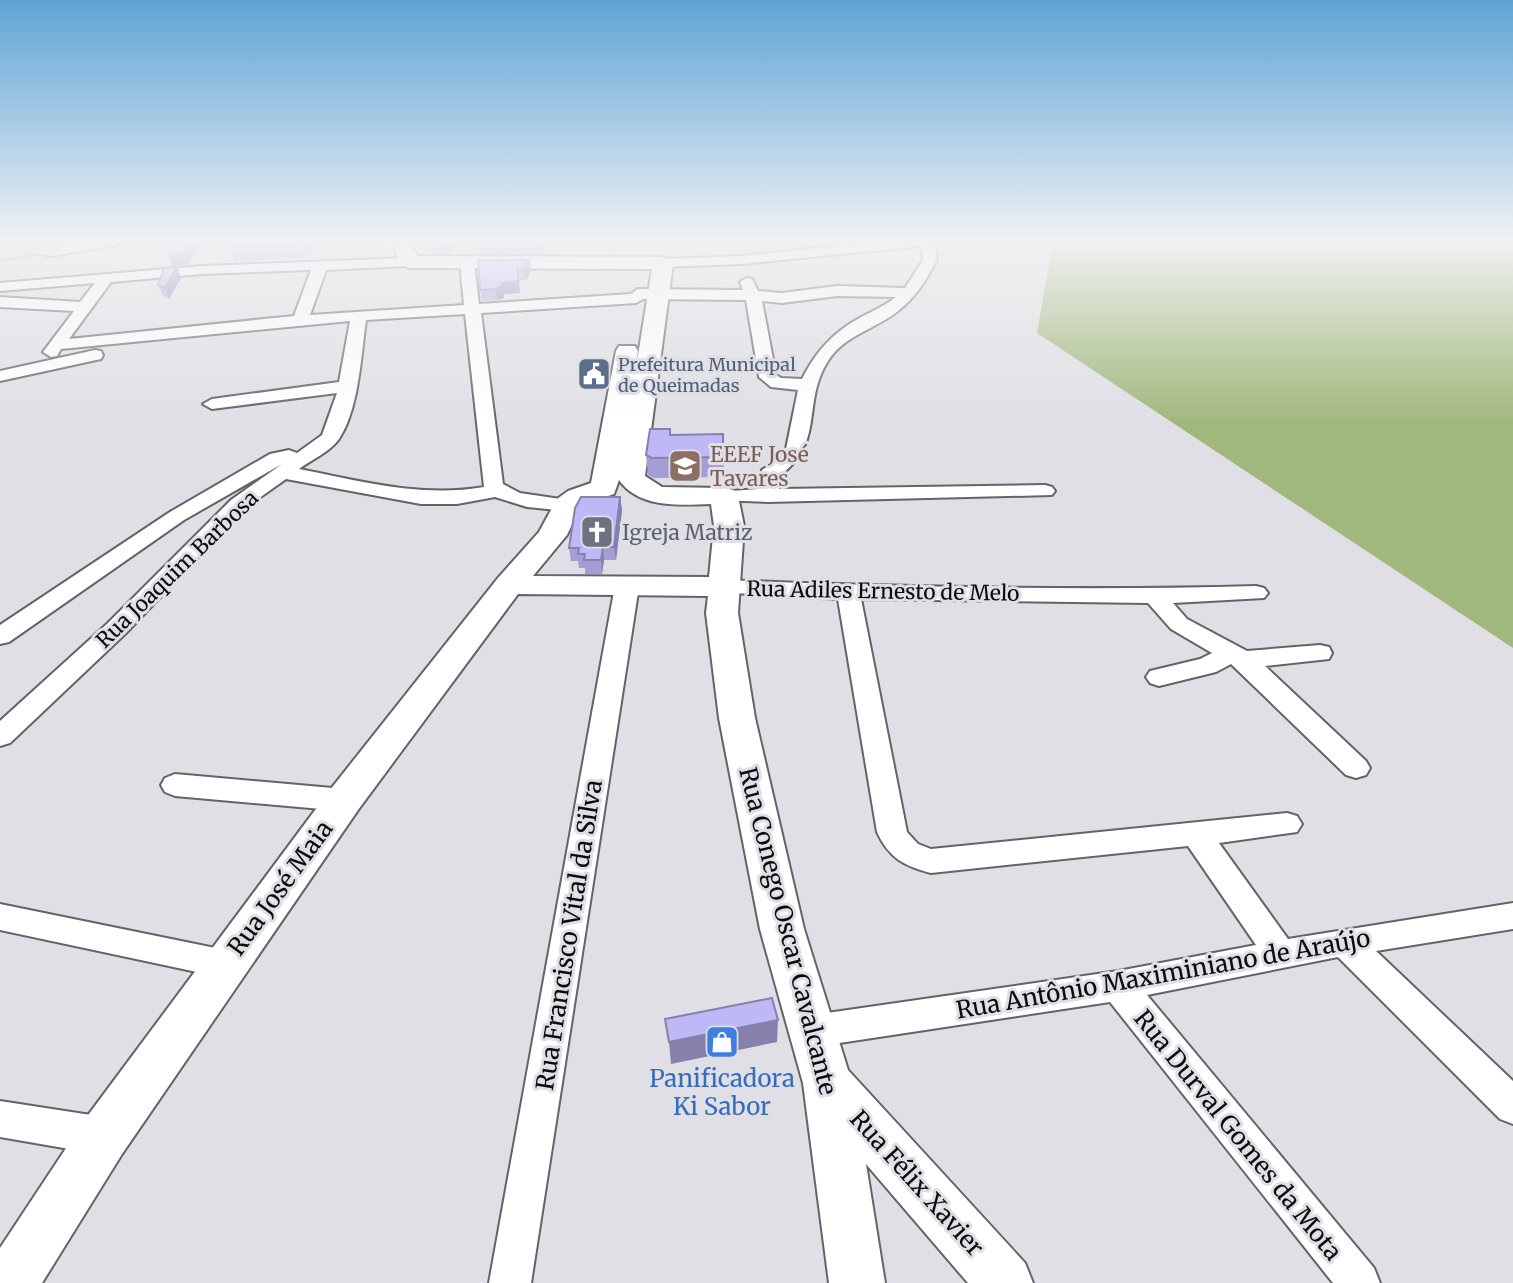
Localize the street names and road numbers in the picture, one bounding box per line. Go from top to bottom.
street label: Rua Joaquim Barbosa [90,485,264,653]
street label: Rua Adiles Ernesto de Melo [746,575,1020,607]
street label: Rua Conego Oscar Cavalcante [732,764,844,1098]
street label: Rua Francisco Vital da Silva [529,777,609,1092]
street label: Rua José Maia [221,814,340,962]
street label: Rua Antônio Maximiniano de Araújo [953,922,1373,1026]
street label: Rua Durval Gomes da Mota [1127,1003,1349,1267]
street label: Rua Félix Xavier [843,1104,991,1263]

